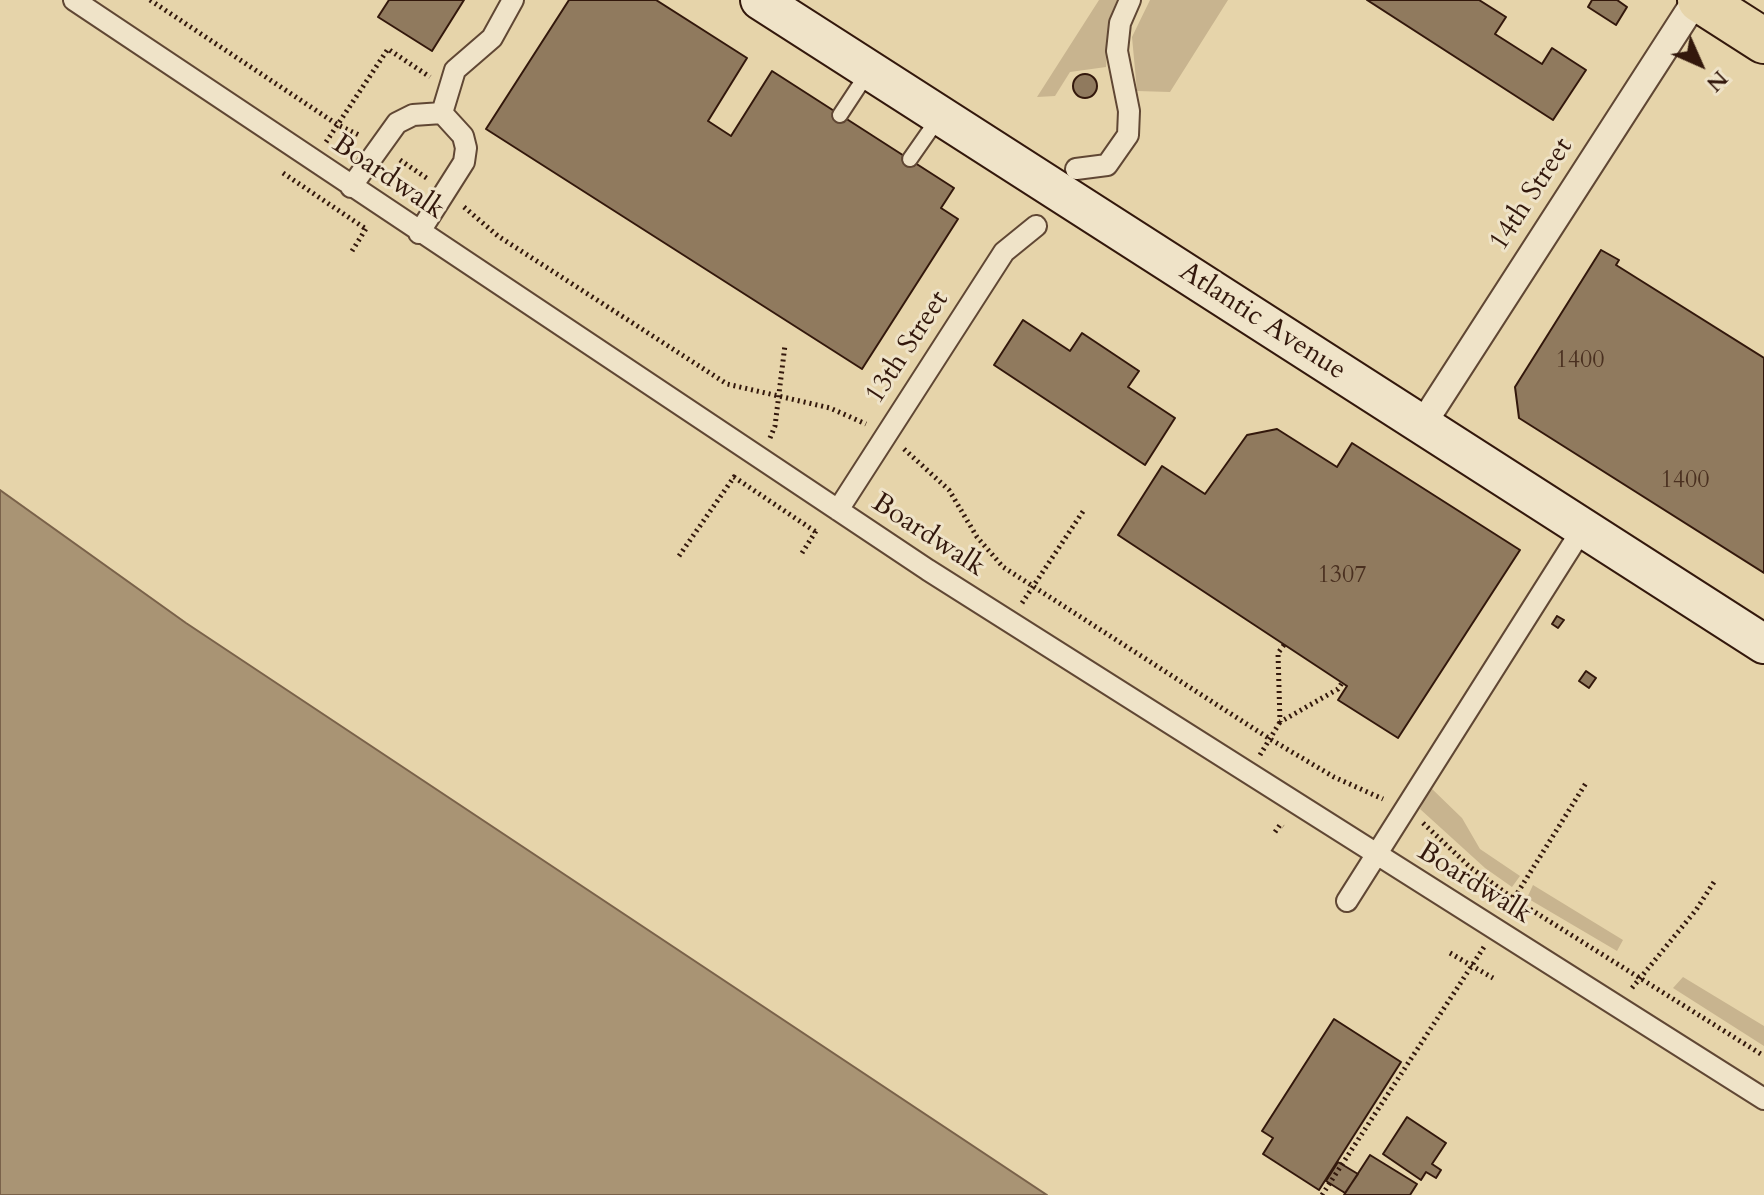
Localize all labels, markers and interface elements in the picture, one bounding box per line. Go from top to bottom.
north arrow [1660,24,1740,104]
text: N [1700,64,1734,98]
street label: Boardwalk [326,128,450,228]
street label: 14th Street [1483,132,1581,258]
street label: Atlantic Avenue [1172,256,1352,388]
street label: 13th Street [859,285,957,411]
house number: 1400 [1555,347,1605,375]
house number: 1400 [1660,467,1710,495]
street label: Boardwalk [865,487,991,585]
house number: 1307 [1317,562,1367,590]
street label: Boardwalk [1411,836,1537,932]

